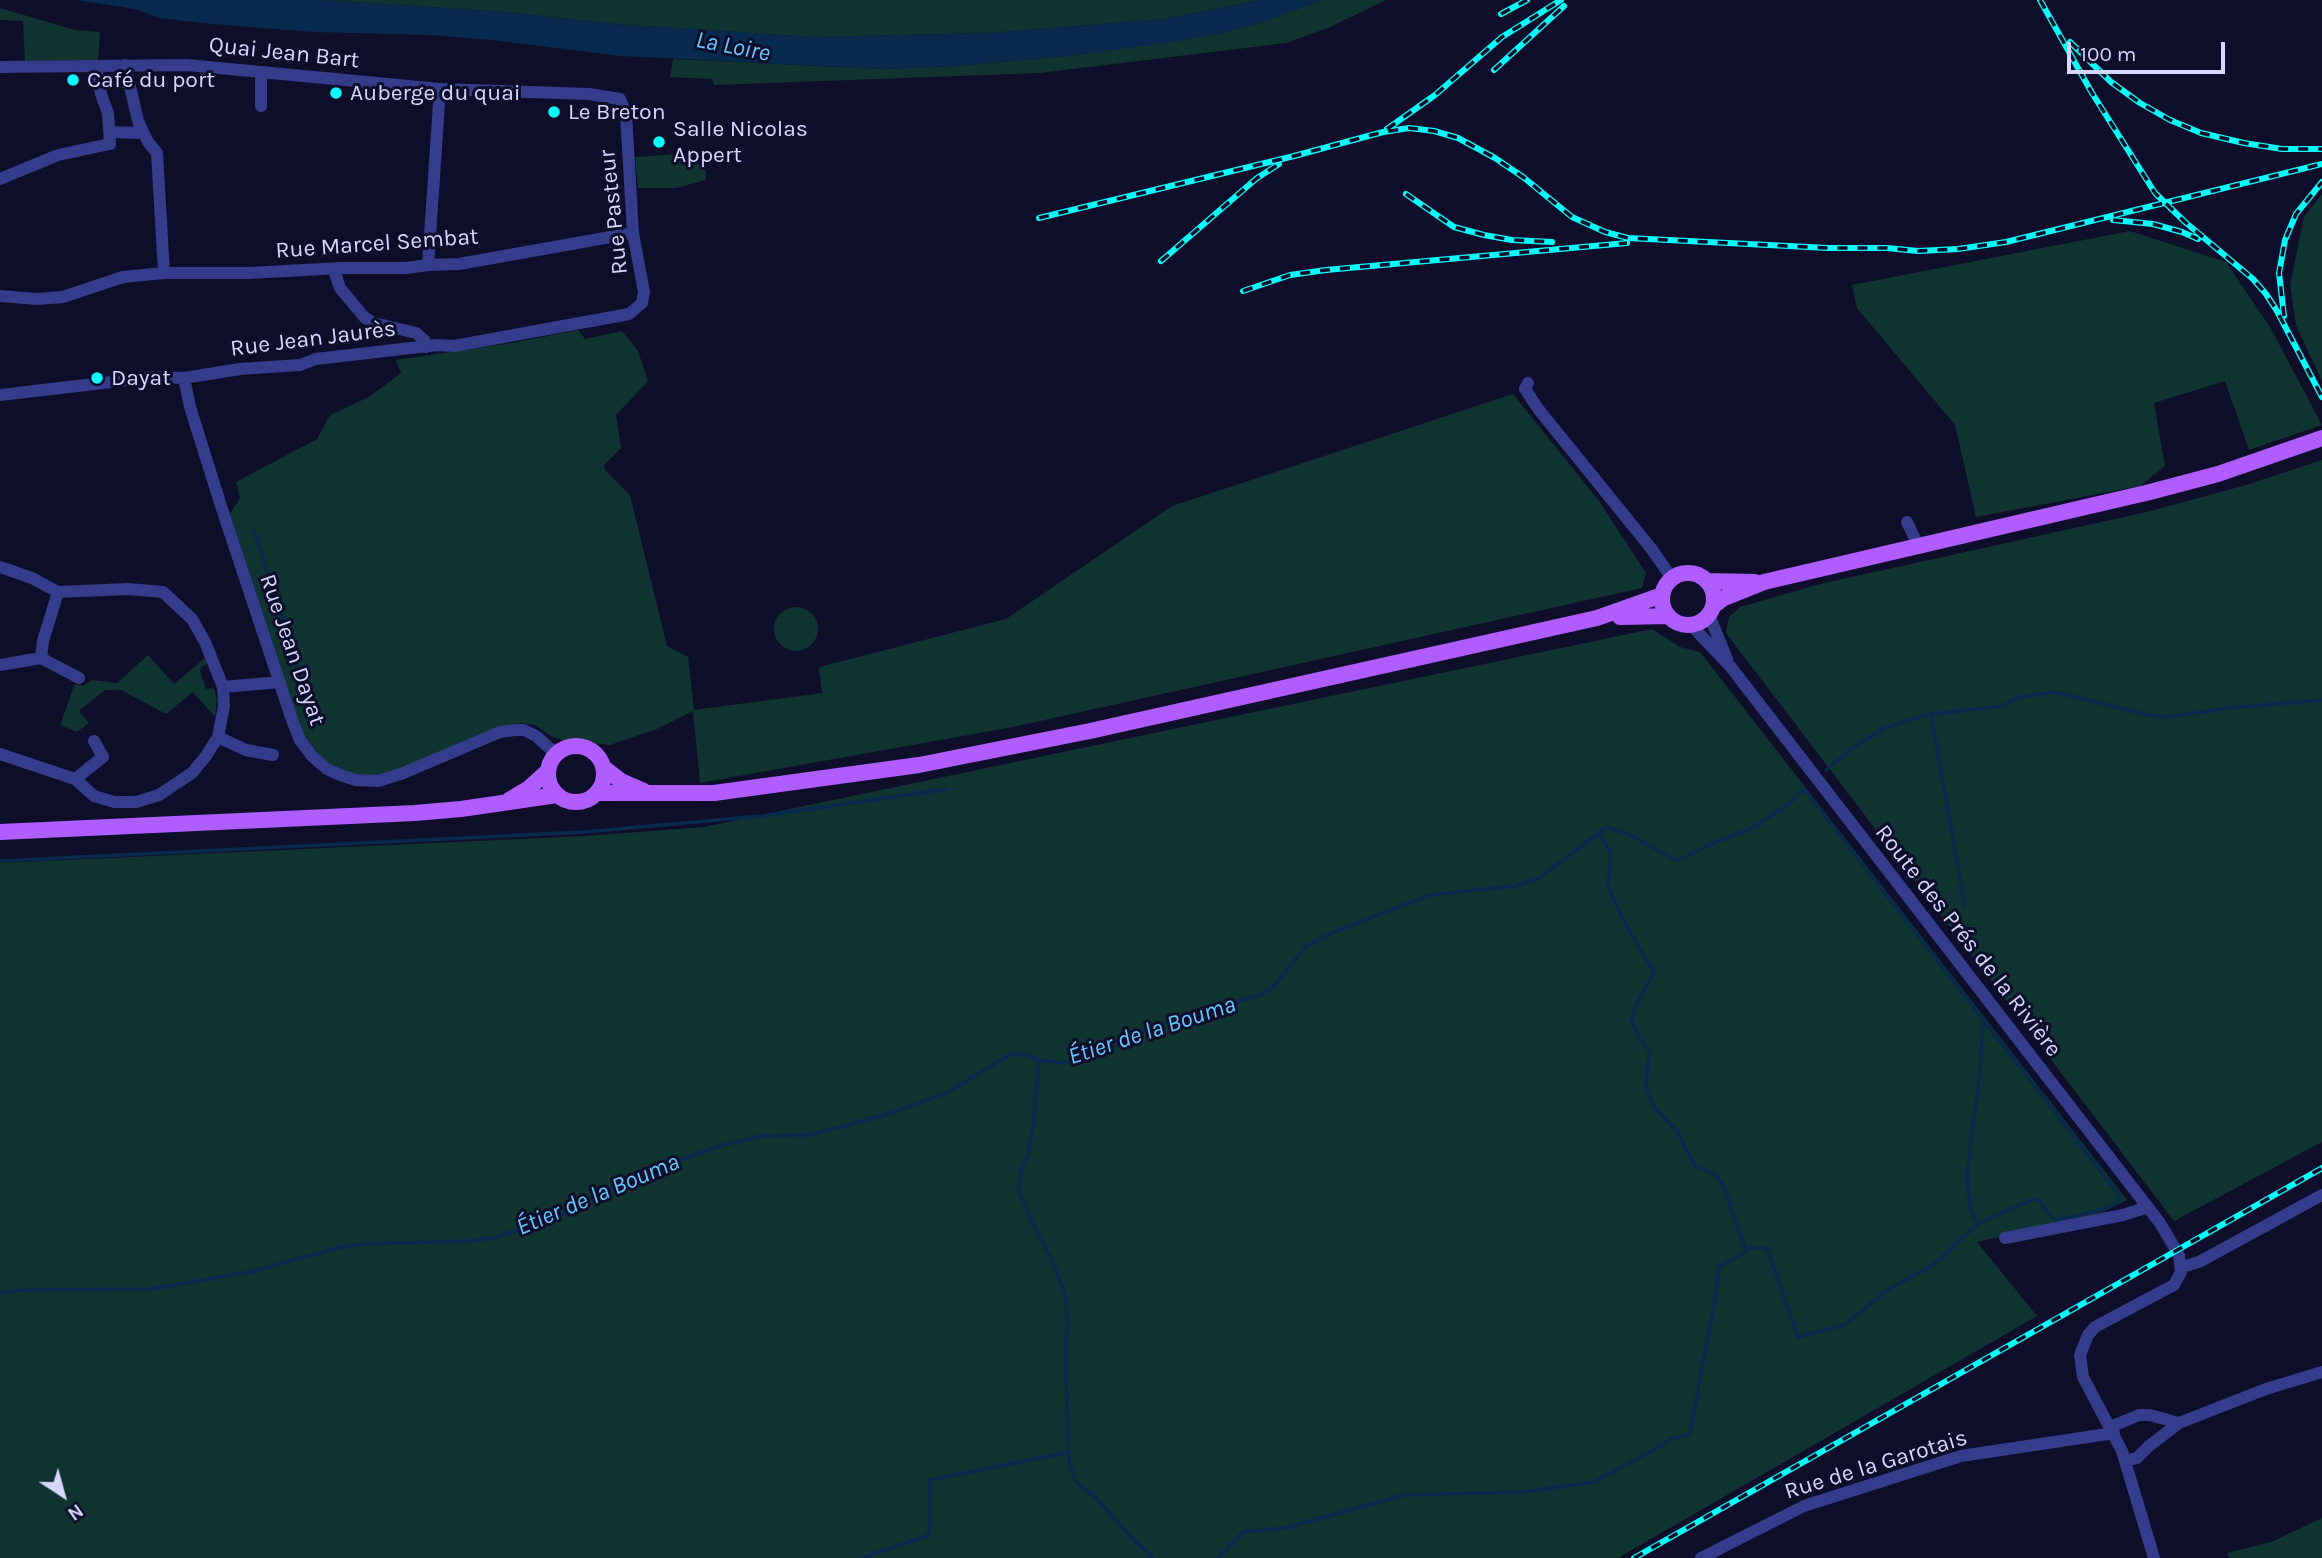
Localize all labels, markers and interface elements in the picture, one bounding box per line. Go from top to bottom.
water label: La Loire [693,26,773,68]
scale bar [2070,28,2228,72]
street label: Quai Jean Bart [208,31,360,75]
text: 100 m [2080,42,2137,66]
place label: Café du port [87,66,215,94]
marker: Café du port [65,72,81,88]
place label: Auberge du quai [350,79,521,107]
marker: Auberge du quai [328,85,344,101]
place label: Le Breton [568,98,666,126]
marker: Le Breton [546,104,562,120]
place label: Salle Nicolas Appert [673,115,808,169]
marker: Salle Nicolas Appert [651,134,667,150]
street label: Rue Pasteur [594,148,634,276]
street label: Rue Marcel Sembat [275,223,479,265]
street label: Rue Jean Jaurès [229,315,397,363]
place label: Dayat [111,364,171,392]
marker: Dayat [89,370,105,386]
street label: Rue Jean Dayat [253,571,331,729]
street label: Route des Prés de la Rivière [1869,820,2067,1062]
water label: Étier de la Bouma [1065,990,1239,1072]
water label: Étier de la Bouma [512,1148,684,1242]
street label: Rue de la Garotais [1781,1424,1971,1506]
north arrow [28,1460,98,1530]
text: N [63,1499,87,1525]

